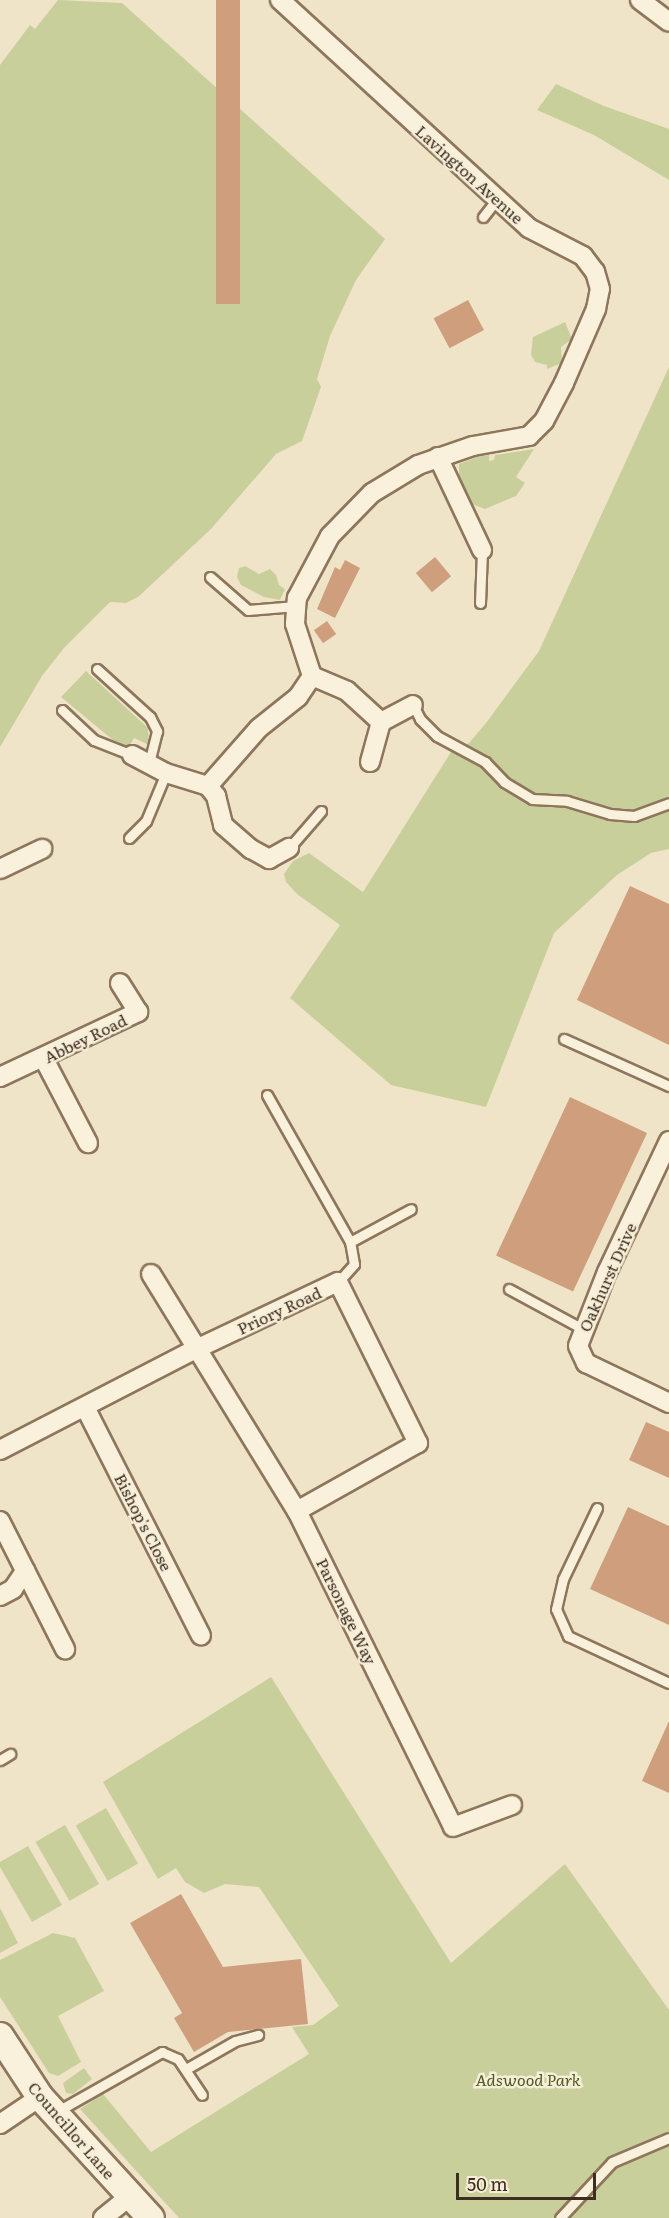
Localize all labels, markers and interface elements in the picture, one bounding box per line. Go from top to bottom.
street label: Lavington Avenue [412,121,528,227]
street label: Abbey Road [40,1010,130,1066]
street label: Oakhurst Drive [574,1220,640,1334]
street label: Priory Road [234,1282,324,1338]
street label: Bishop's Close [111,1470,177,1574]
street label: Parsonage Way [313,1555,381,1667]
park label: Adswood Park [476,2069,580,2089]
street label: Councillor Lane [25,2078,119,2182]
scale bar [459,2161,598,2199]
text: 50 m [467,2170,508,2197]

